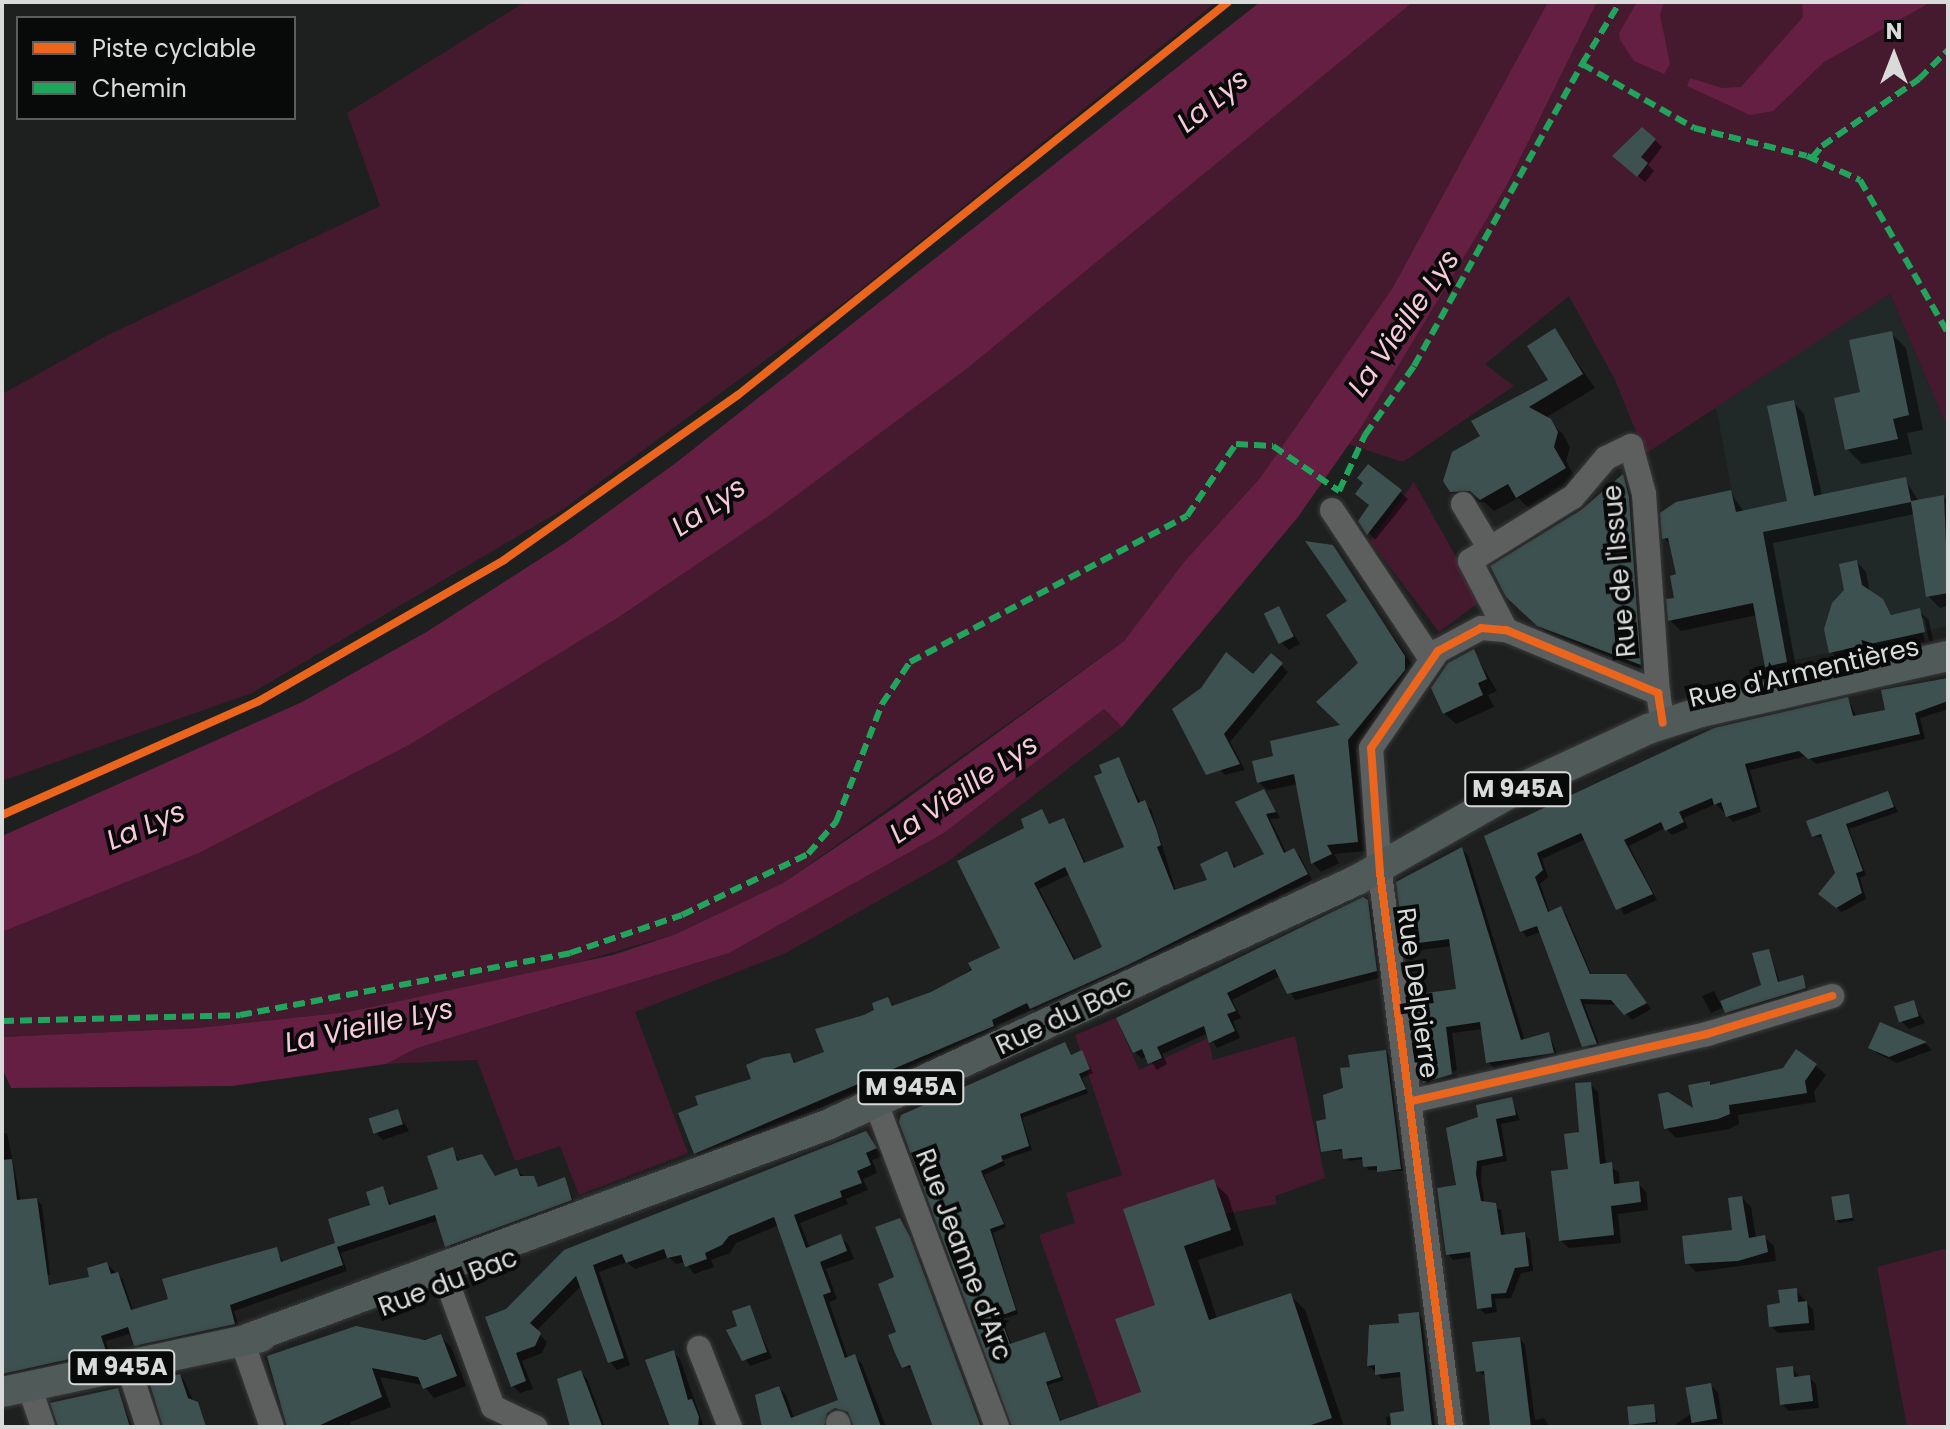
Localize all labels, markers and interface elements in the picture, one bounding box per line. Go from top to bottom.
legend [16,16,296,120]
north arrow [1854,16,1934,96]
text: N [1886,16,1902,47]
text: Piste cyclable [92,32,256,65]
water label: La Lys [1171,62,1255,140]
text: Chemin [92,72,187,105]
water label: La Vieille Lys [1341,243,1467,403]
water label: La Lys [666,470,752,544]
street label: Rue de l'Issue [1597,483,1643,659]
street label: Rue d'Armentières [1686,631,1922,715]
water label: La Vieille Lys [884,727,1044,851]
road number: M 945A [1464,769,1572,809]
water label: La Lys [102,795,190,857]
street label: Rue Delpierre [1390,906,1444,1080]
street label: Rue du Bac [991,972,1137,1062]
water label: La Vieille Lys [282,992,456,1060]
road number: M 945A [857,1067,965,1107]
street label: Rue Jeanne d'Arc [908,1145,1018,1365]
street label: Rue du Bac [374,1242,522,1324]
road number: M 945A [68,1347,176,1387]

